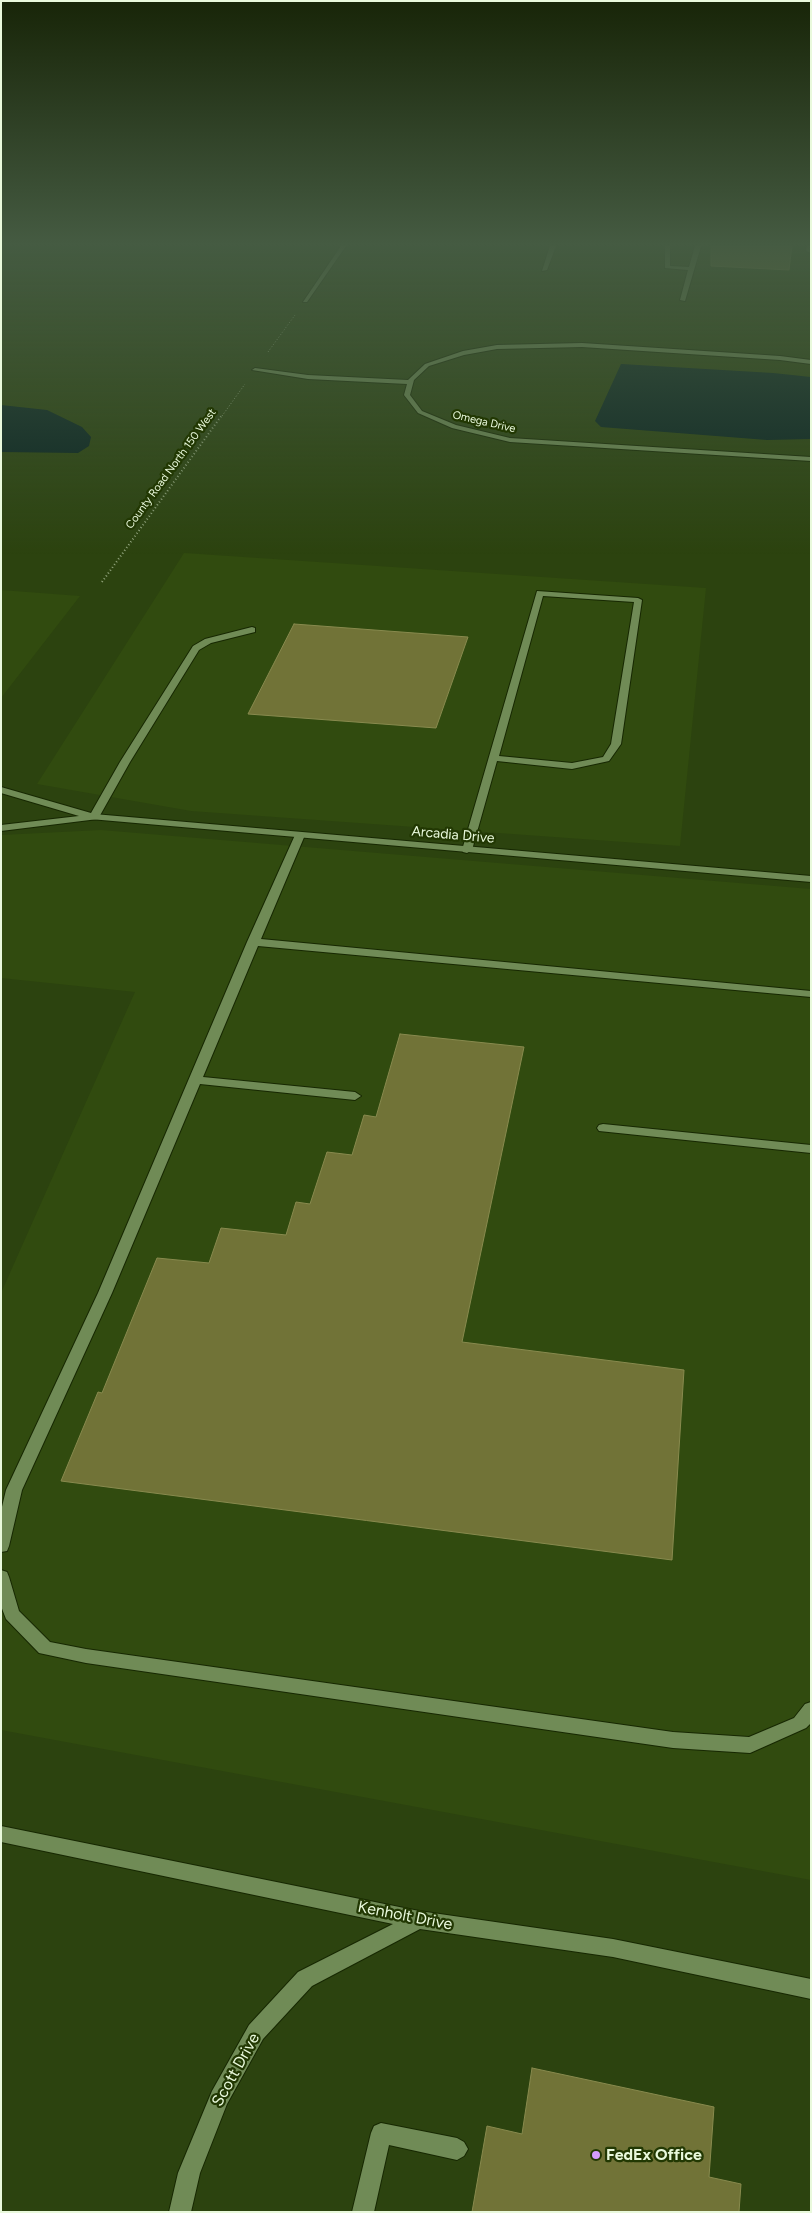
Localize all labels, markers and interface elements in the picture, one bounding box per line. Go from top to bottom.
street label: County Road North 150 West [123,406,219,532]
street label: Omega Drive [451,408,517,436]
street label: Arcadia Drive [411,823,495,847]
street label: Kenholt Drive [356,1897,454,1935]
street label: Scott Drive [208,2030,264,2110]
place label: FedEx Office [606,2145,702,2165]
marker: FedEx Office [590,2149,602,2161]

